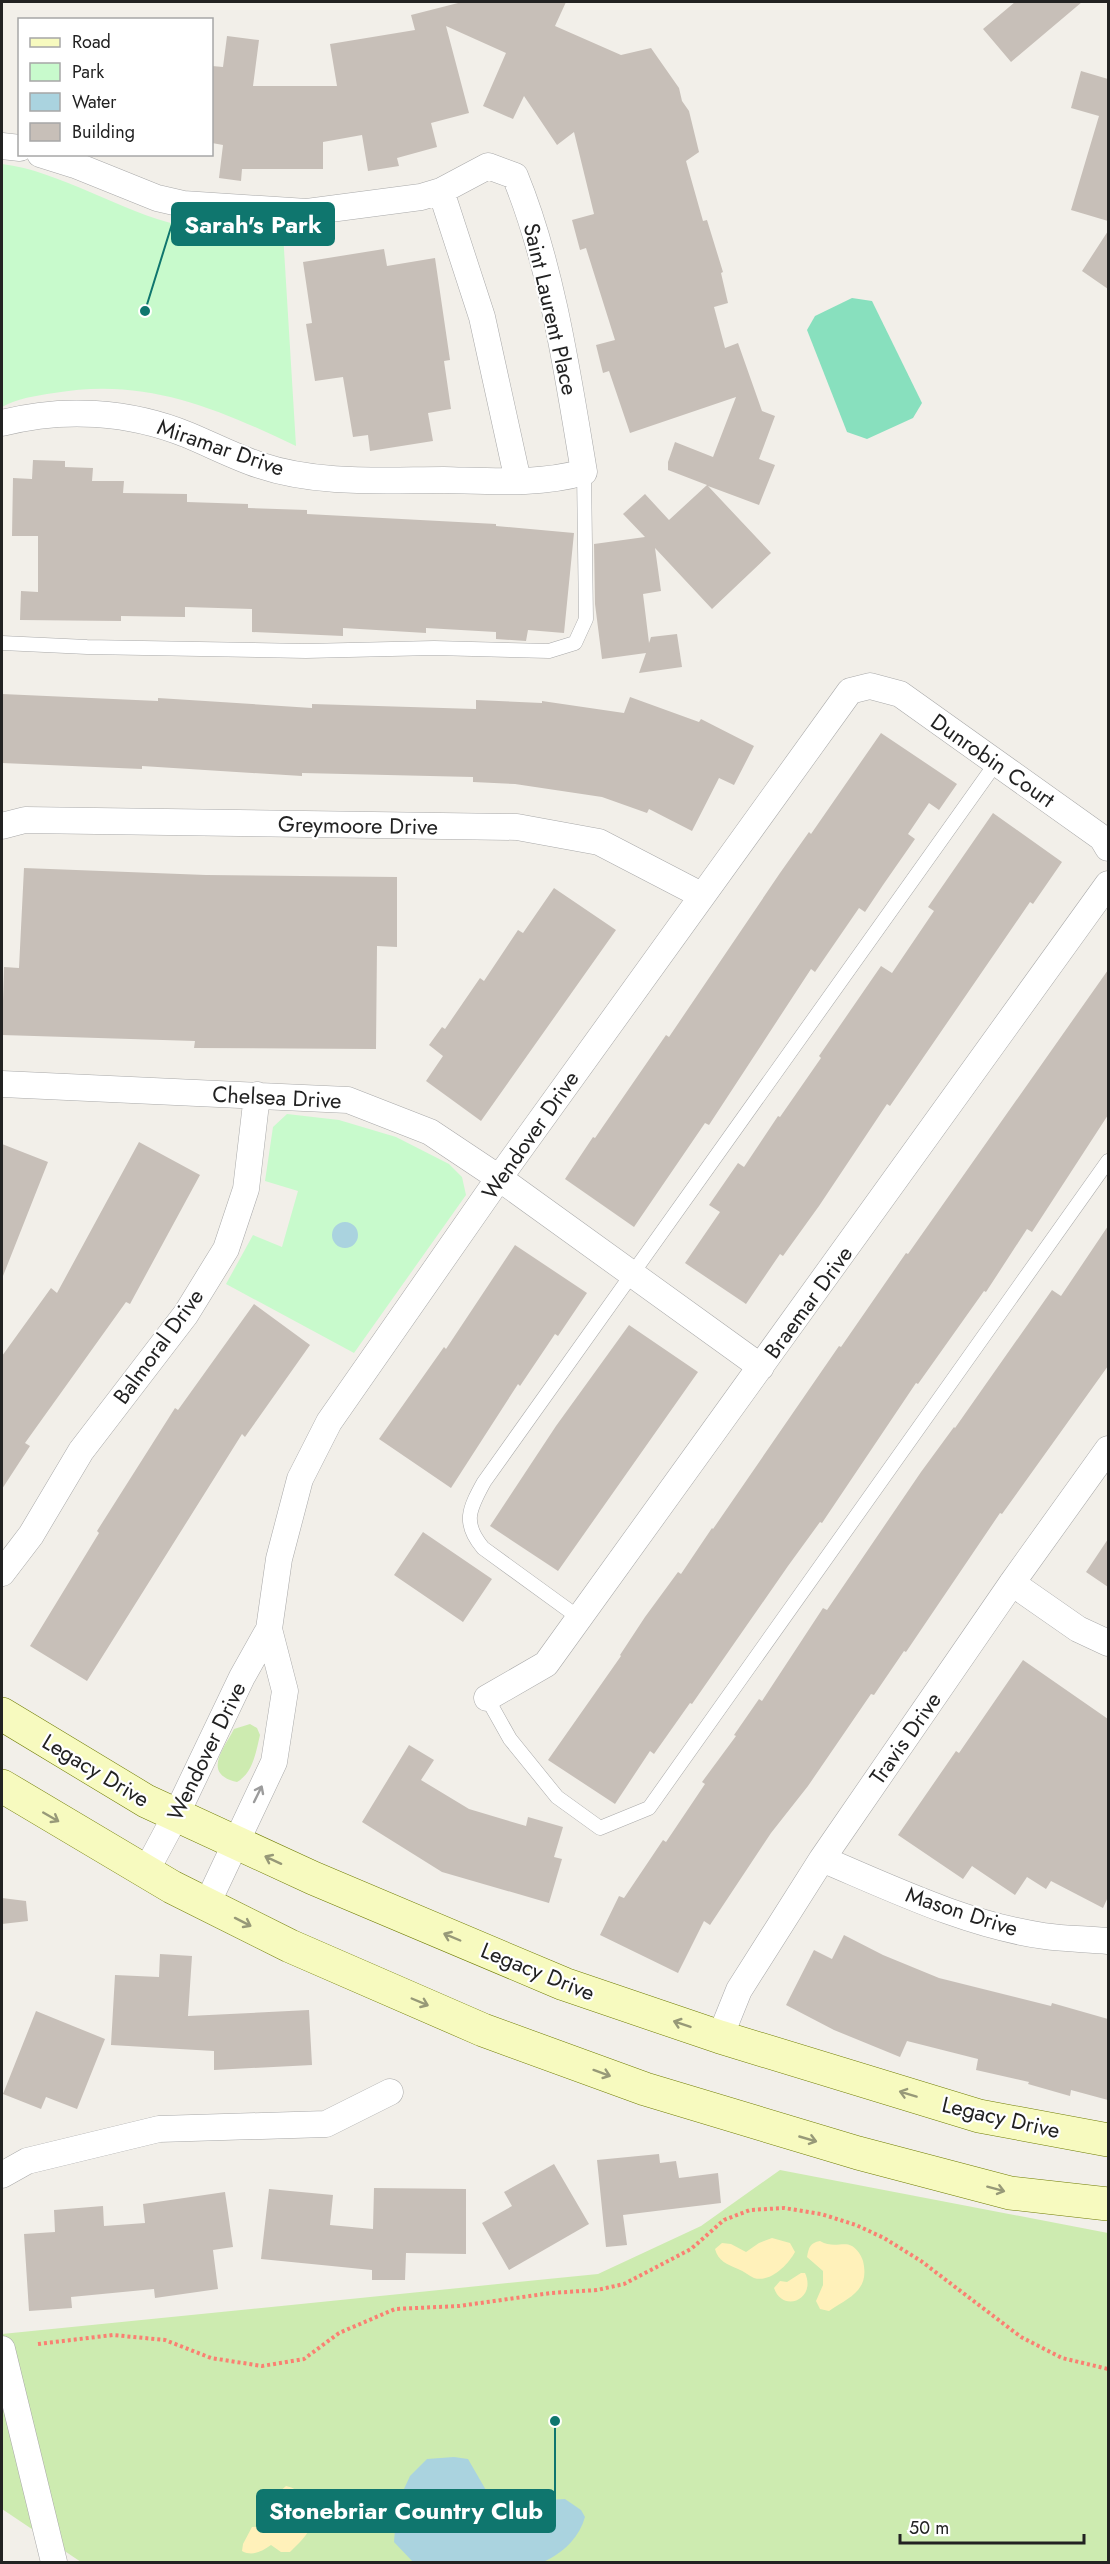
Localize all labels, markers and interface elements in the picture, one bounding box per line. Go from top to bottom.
legend [18,18,213,156]
text: Road [72,29,111,55]
text: Park [72,59,104,85]
text: Water [72,89,117,115]
text: Building [72,119,135,145]
callout: Sarah's Park [172,203,334,245]
text: Sarah's Park [184,207,322,242]
street label: Saint Laurent Place [516,220,586,398]
street label: Miramar Drive [153,410,289,484]
street label: Dunrobin Court [924,705,1062,815]
street label: Greymoore Drive [278,808,438,842]
street label: Wendover Drive [474,1064,586,1206]
street label: Chelsea Drive [212,1078,342,1116]
street label: Braemar Drive [756,1239,860,1365]
street label: Balmoral Drive [105,1282,211,1410]
street label: Wendover Drive [159,1676,253,1826]
street label: Travis Drive [861,1685,949,1791]
street label: Legacy Drive [36,1725,156,1815]
one-way arrow [253,1785,265,1803]
one-way arrow [42,1811,59,1823]
one-way arrow [265,1854,283,1865]
street label: Mason Drive [902,1878,1022,1944]
one-way arrow [233,1917,251,1928]
one-way arrow [444,1931,462,1942]
street label: Legacy Drive [476,1934,600,2008]
one-way arrow [411,1997,429,2009]
one-way arrow [673,2018,692,2029]
one-way arrow [592,2068,611,2079]
one-way arrow [899,2088,918,2099]
street label: Legacy Drive [939,2088,1063,2146]
one-way arrow [798,2134,817,2145]
one-way arrow [986,2184,1005,2196]
callout: Stonebriar Country Club [257,2490,555,2532]
text: Stonebriar Country Club [269,2493,543,2528]
scale bar [900,2507,1084,2545]
text: 50 m [909,2515,949,2541]

